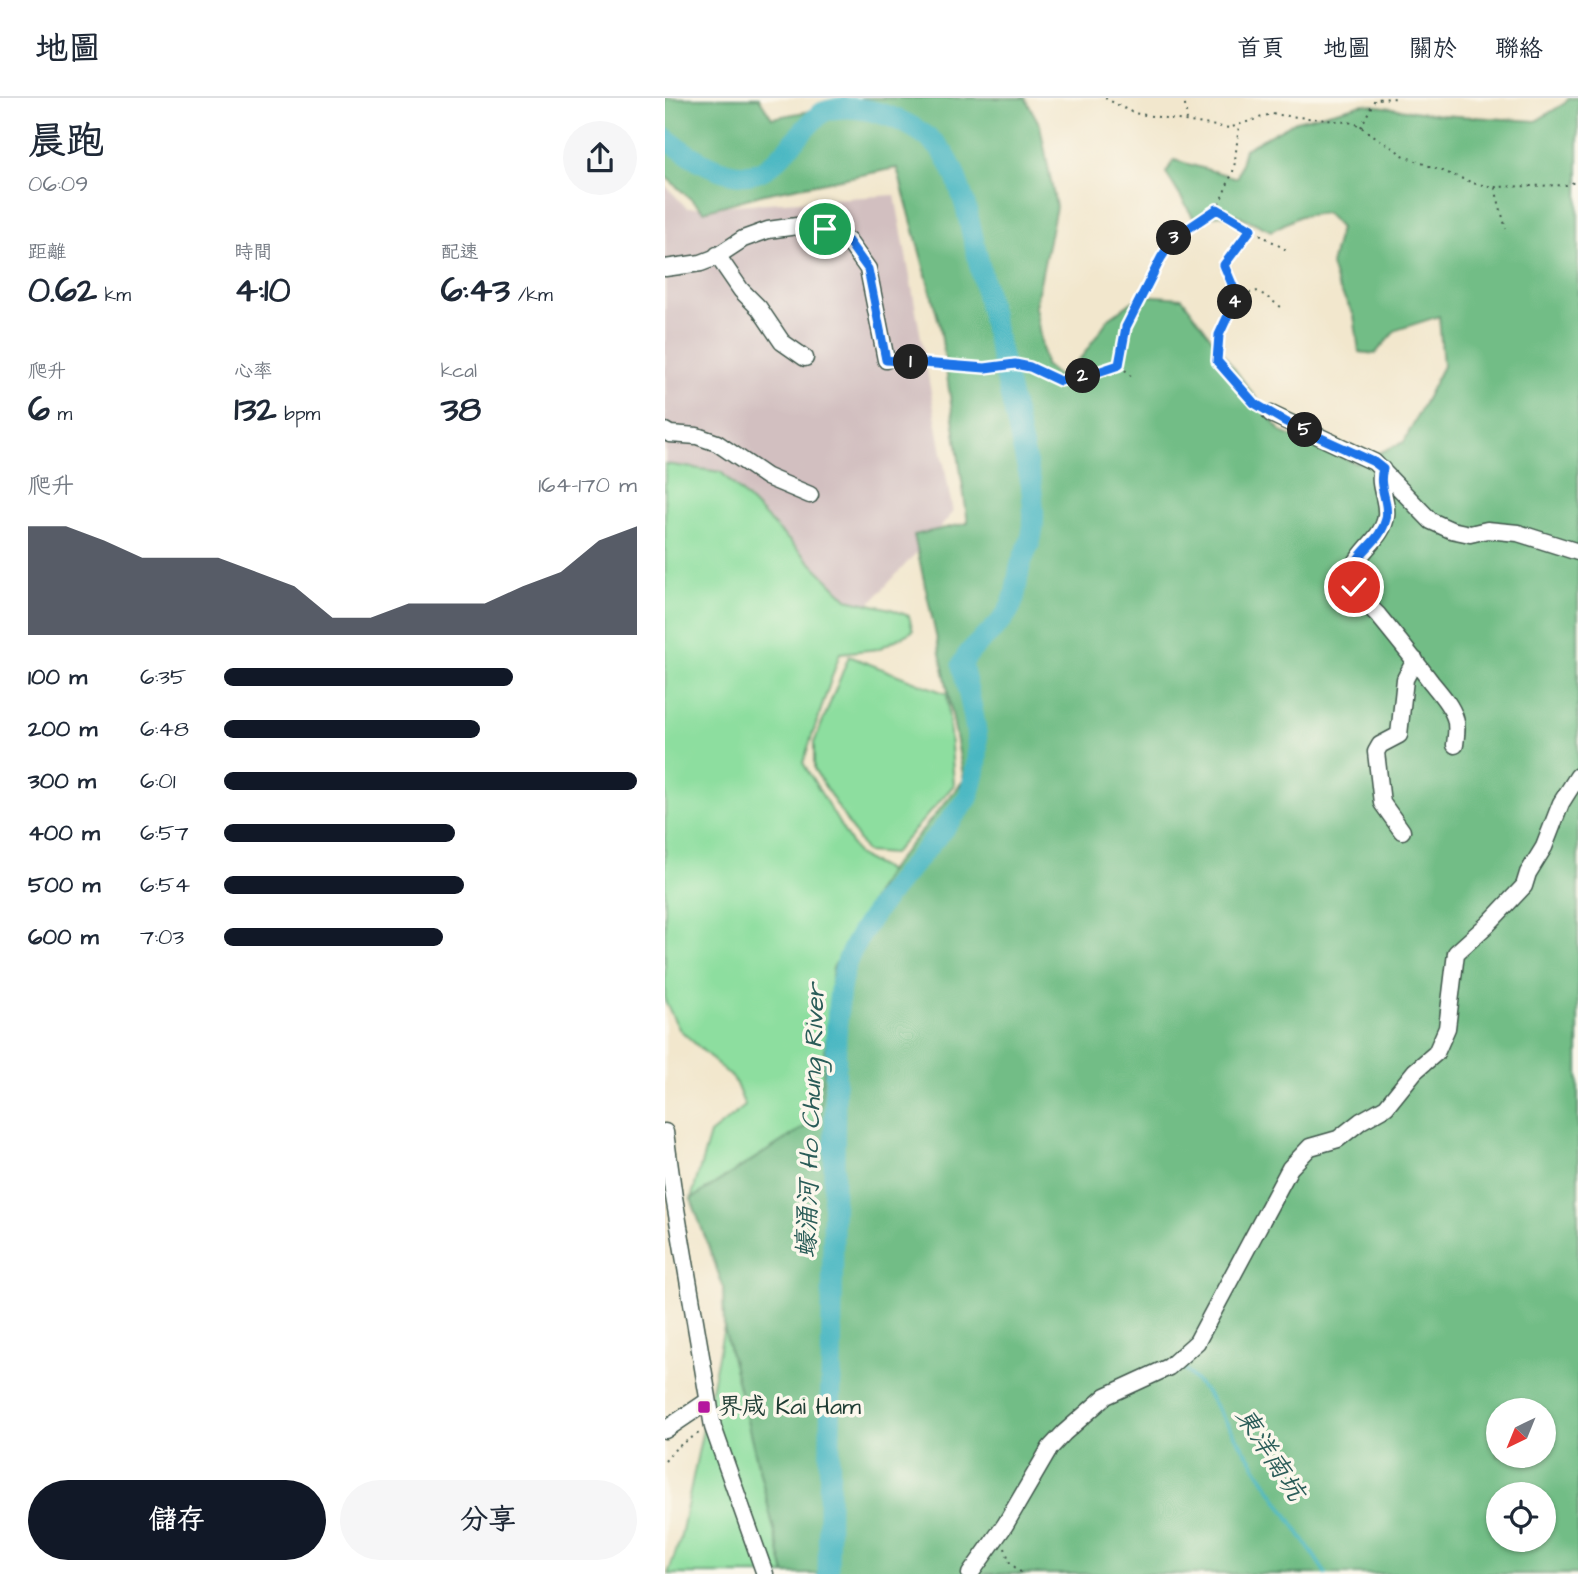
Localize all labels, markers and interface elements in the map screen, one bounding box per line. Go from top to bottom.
text: 地圖 [35,26,101,72]
text: 首頁 [1237,32,1285,66]
text: 地圖 [1323,32,1371,66]
text: 關於 [1409,32,1457,66]
text: 聯絡 [1495,32,1543,66]
text: 晨跑 [28,116,104,168]
button: share [563,121,637,195]
text: 06:09 [28,168,88,200]
pin [795,199,855,259]
icon: arrive [806,210,844,248]
pin: 3 [1156,220,1191,256]
text: 3 [1169,224,1178,251]
text: 距離 [28,239,66,266]
text: 時間 [234,239,272,266]
text: 配速 [441,239,479,266]
text: 0.62 [28,266,97,315]
text: 4:10 [234,266,291,315]
text: 6:43 [441,266,510,315]
text: km [97,282,131,309]
text: /km [510,282,553,309]
pin: 4 [1217,284,1253,320]
text: 4 [1228,288,1241,315]
pin: 1 [894,344,929,380]
text: 1 [909,348,912,375]
text: 爬升 [28,358,66,385]
text: 心率 [234,358,272,385]
text: kcal [441,358,477,385]
pin: 2 [1065,358,1101,394]
text: 2 [1077,362,1088,389]
text: 6 [28,385,50,434]
text: 132 [234,385,277,434]
text: 38 [441,385,481,434]
text: m [50,401,72,428]
text: bpm [277,401,320,428]
pin: 5 [1287,412,1323,448]
text: 5 [1298,416,1311,443]
text: 164–170 m [538,469,637,501]
text: 爬升 [28,470,74,502]
pin [1324,557,1384,617]
icon: check [1335,568,1373,606]
text: 100 m [28,661,87,693]
text: 6:35 [140,661,186,693]
text: 200 m [28,713,97,745]
text: 6:48 [140,713,189,745]
text: 300 m [28,765,96,797]
text: 6:01 [140,765,176,797]
text: 400 m [28,817,100,849]
text: 6:57 [140,817,189,849]
text: 500 m [28,869,100,901]
text: 6:54 [140,869,190,901]
text: 600 m [28,921,99,953]
text: 7:03 [140,921,184,953]
water label: 蠔涌河 Ho Chung River [788,980,835,1259]
place label: 界咸 Kai Ham [718,1390,861,1424]
north arrow [1486,1398,1556,1468]
map controls [1486,1398,1556,1552]
marker: 界咸 Kai Ham [696,1399,712,1415]
water label: 東洋南坑 [1227,1401,1315,1510]
button: 儲存 [28,1480,326,1560]
button: 分享 [340,1480,637,1560]
button: locate [1486,1482,1556,1552]

